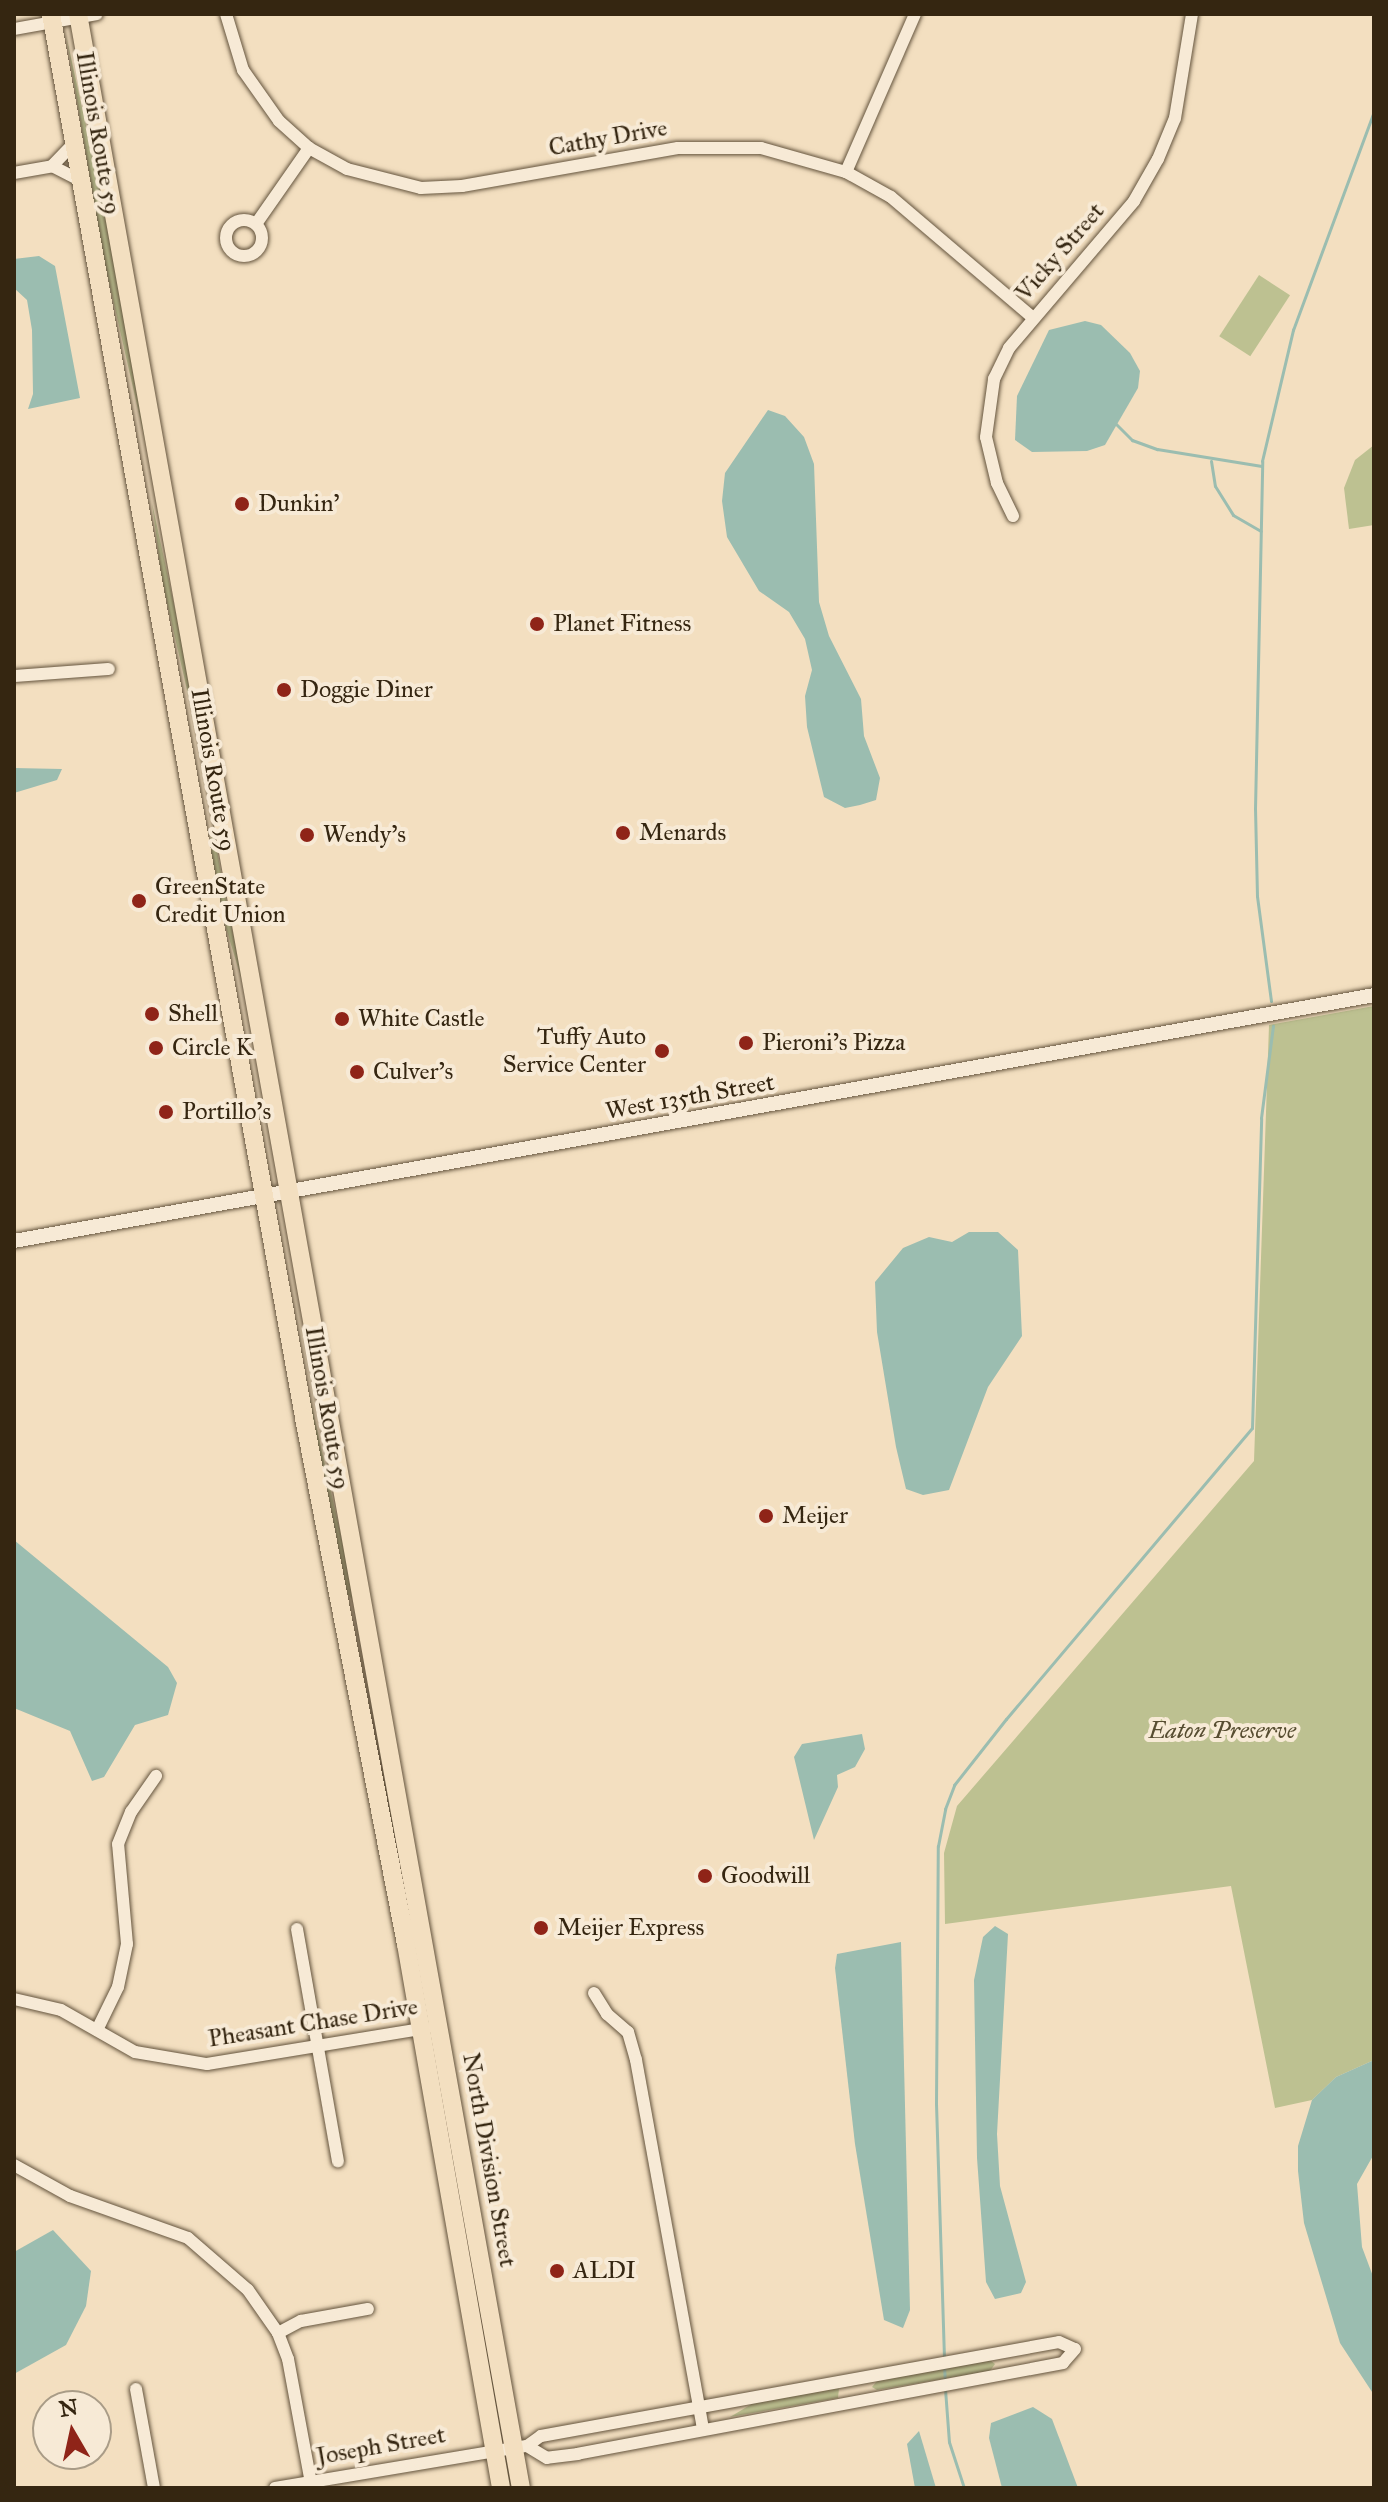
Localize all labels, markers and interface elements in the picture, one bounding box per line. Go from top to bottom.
street label: Illinois Route 59 [69,49,127,217]
street label: Cathy Drive [547,113,669,163]
street label: Vicky Street [1010,197,1110,307]
place label: Dunkin' [258,490,339,518]
marker: Dunkin' [233,495,251,513]
place label: Planet Fitness [553,610,691,638]
marker: Planet Fitness [528,615,546,633]
place label: Doggie Diner [300,676,433,704]
marker: Doggie Diner [275,681,293,699]
street label: Illinois Route 59 [184,686,242,854]
place label: Menards [639,819,726,847]
place label: Wendy's [323,821,406,849]
marker: Menards [614,824,632,842]
marker: Wendy's [298,826,316,844]
place label: GreenState Credit Union [155,873,285,929]
marker: GreenState Credit Union [130,892,148,910]
place label: Shell [168,1000,218,1028]
marker: Shell [143,1005,161,1023]
place label: White Castle [358,1005,485,1033]
marker: White Castle [333,1010,351,1028]
place label: Tuffy Auto Service Center [503,1023,646,1079]
place label: Pieroni's Pizza [762,1029,905,1057]
place label: Circle K [172,1034,253,1062]
marker: Pieroni's Pizza [737,1034,755,1052]
marker: Circle K [147,1039,165,1057]
marker: Tuffy Auto Service Center [653,1042,671,1060]
place label: Culver's [373,1058,453,1086]
marker: Culver's [348,1063,366,1081]
street label: West 135th Street [603,1068,777,1126]
place label: Portillo's [182,1098,271,1126]
marker: Portillo's [157,1103,175,1121]
street label: Illinois Route 59 [298,1324,356,1492]
place label: Meijer [782,1502,848,1530]
marker: Meijer [757,1507,775,1525]
park label: Eaton Preserve [1148,1717,1296,1745]
place label: Goodwill [721,1862,810,1890]
marker: Goodwill [696,1867,714,1885]
place label: Meijer Express [557,1914,704,1942]
marker: Meijer Express [532,1919,550,1937]
street label: Pheasant Chase Drive [206,1992,420,2054]
street label: North Division Street [456,2051,522,2269]
place label: ALDI [573,2257,636,2285]
marker: ALDI [548,2262,566,2280]
north arrow [32,2390,112,2470]
text: N [57,2393,80,2423]
street label: Joseph Street [314,2421,448,2471]

